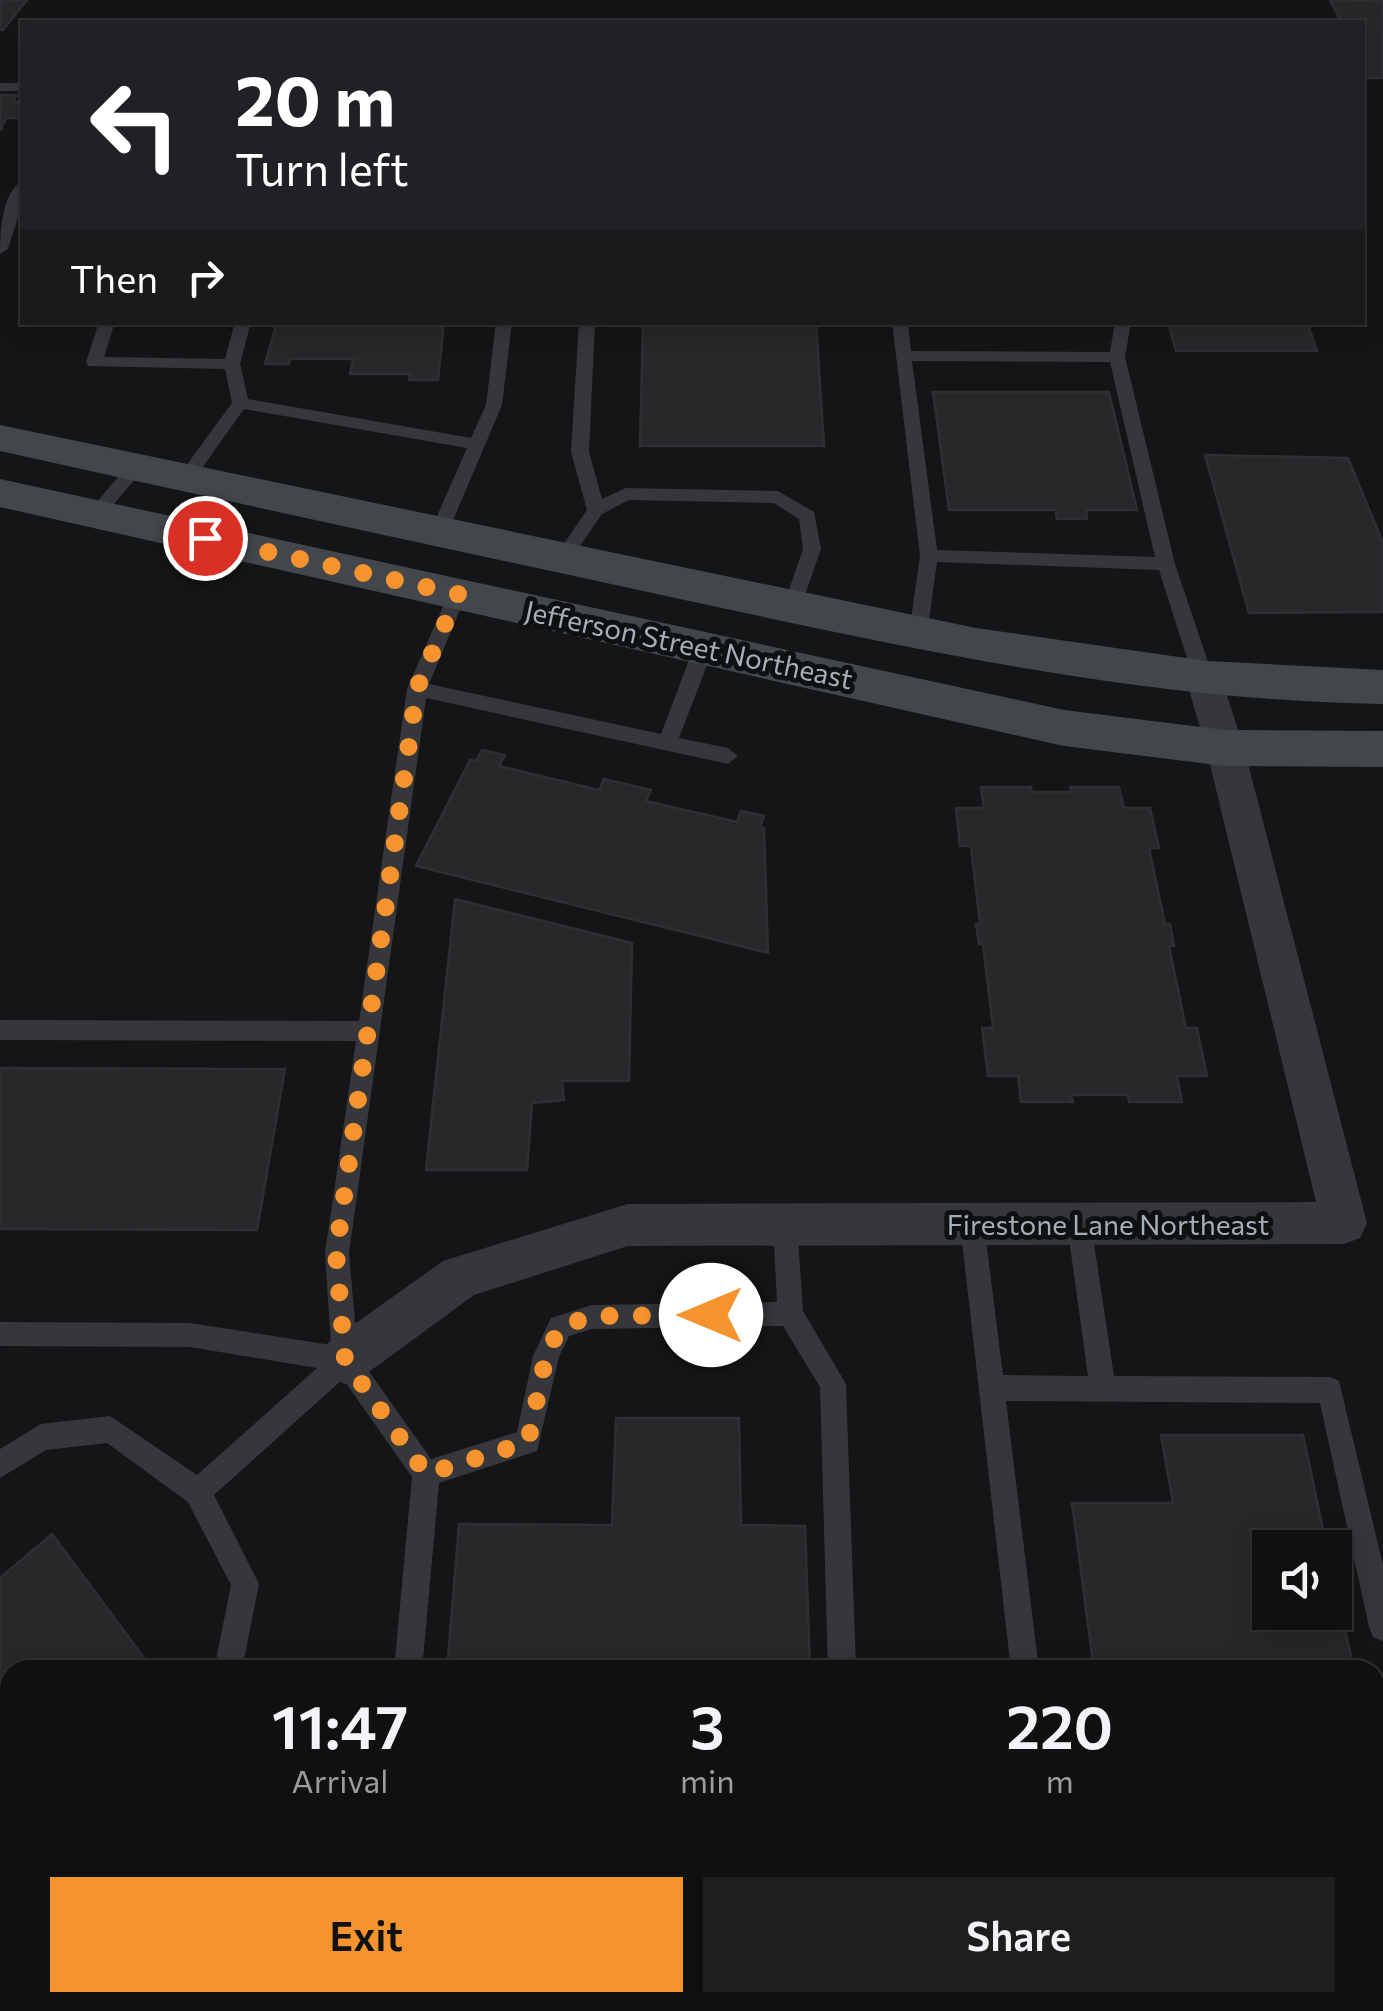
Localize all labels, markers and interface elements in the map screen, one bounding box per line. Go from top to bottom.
text: 20 m [235,55,395,140]
icon: left [70,60,200,190]
text: Turn left [235,140,409,195]
icon: right [178,250,233,305]
text: Then [70,254,158,301]
pin [163,496,248,581]
icon: arrive [178,511,233,566]
street label: Jefferson Street Northeast [522,593,856,695]
street label: Firestone Lane Northeast [947,1207,1269,1241]
position arrow [659,1263,763,1367]
map controls [1252,1530,1352,1630]
button: sound [1252,1530,1352,1630]
text: 11:47 [272,1688,408,1761]
text: 3 [690,1688,725,1761]
text: 220 [1006,1688,1113,1761]
text: Arrival [292,1760,388,1800]
text: min [680,1760,734,1800]
text: m [1046,1760,1074,1800]
button: Exit [50,1877,683,1992]
button: Share [703,1877,1335,1992]

